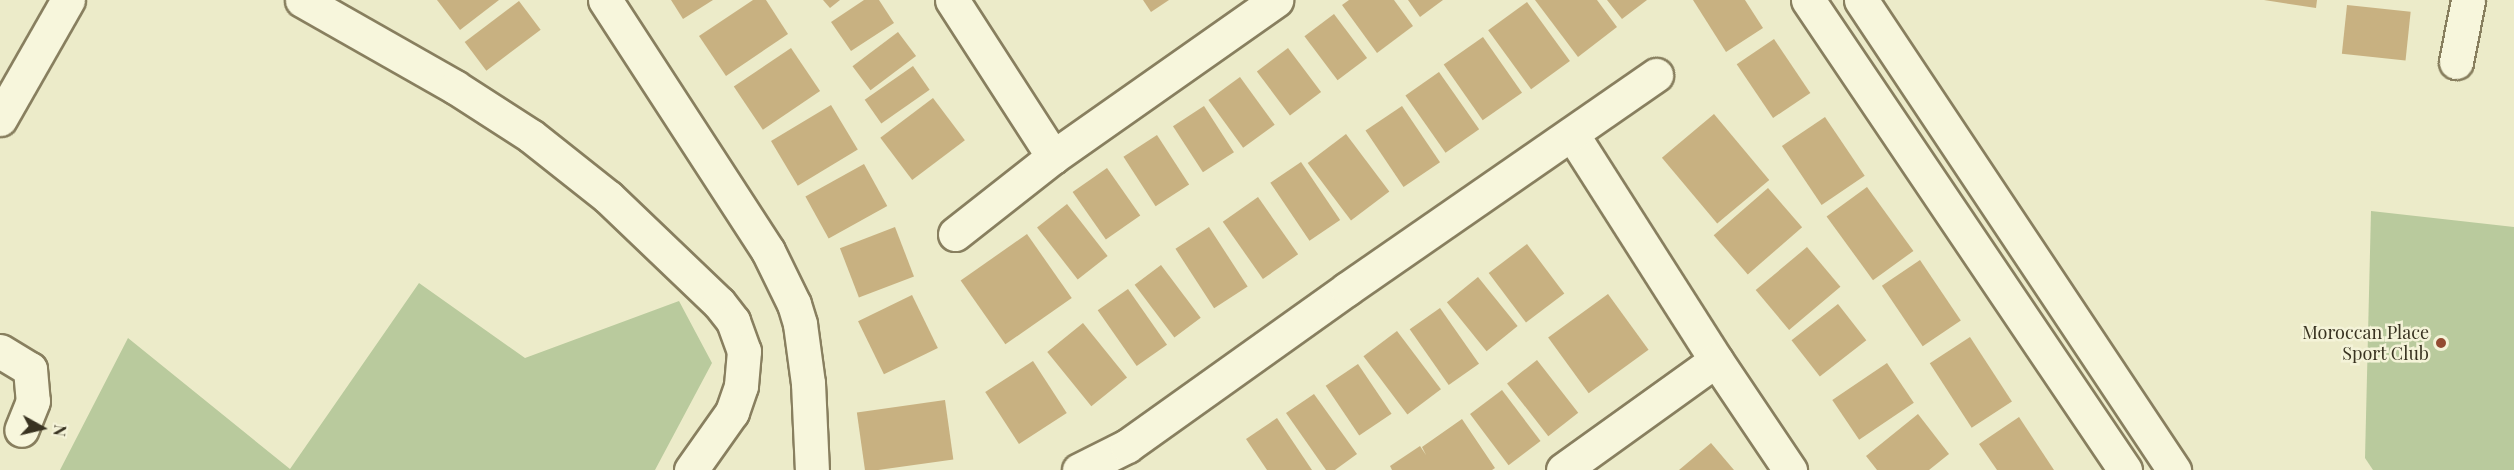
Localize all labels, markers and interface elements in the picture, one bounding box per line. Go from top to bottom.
place label: Moroccan Place Sport Club [2302,322,2429,364]
marker: Moroccan Place Sport Club [2434,336,2448,350]
north arrow [12,398,72,458]
text: N [49,423,72,438]

